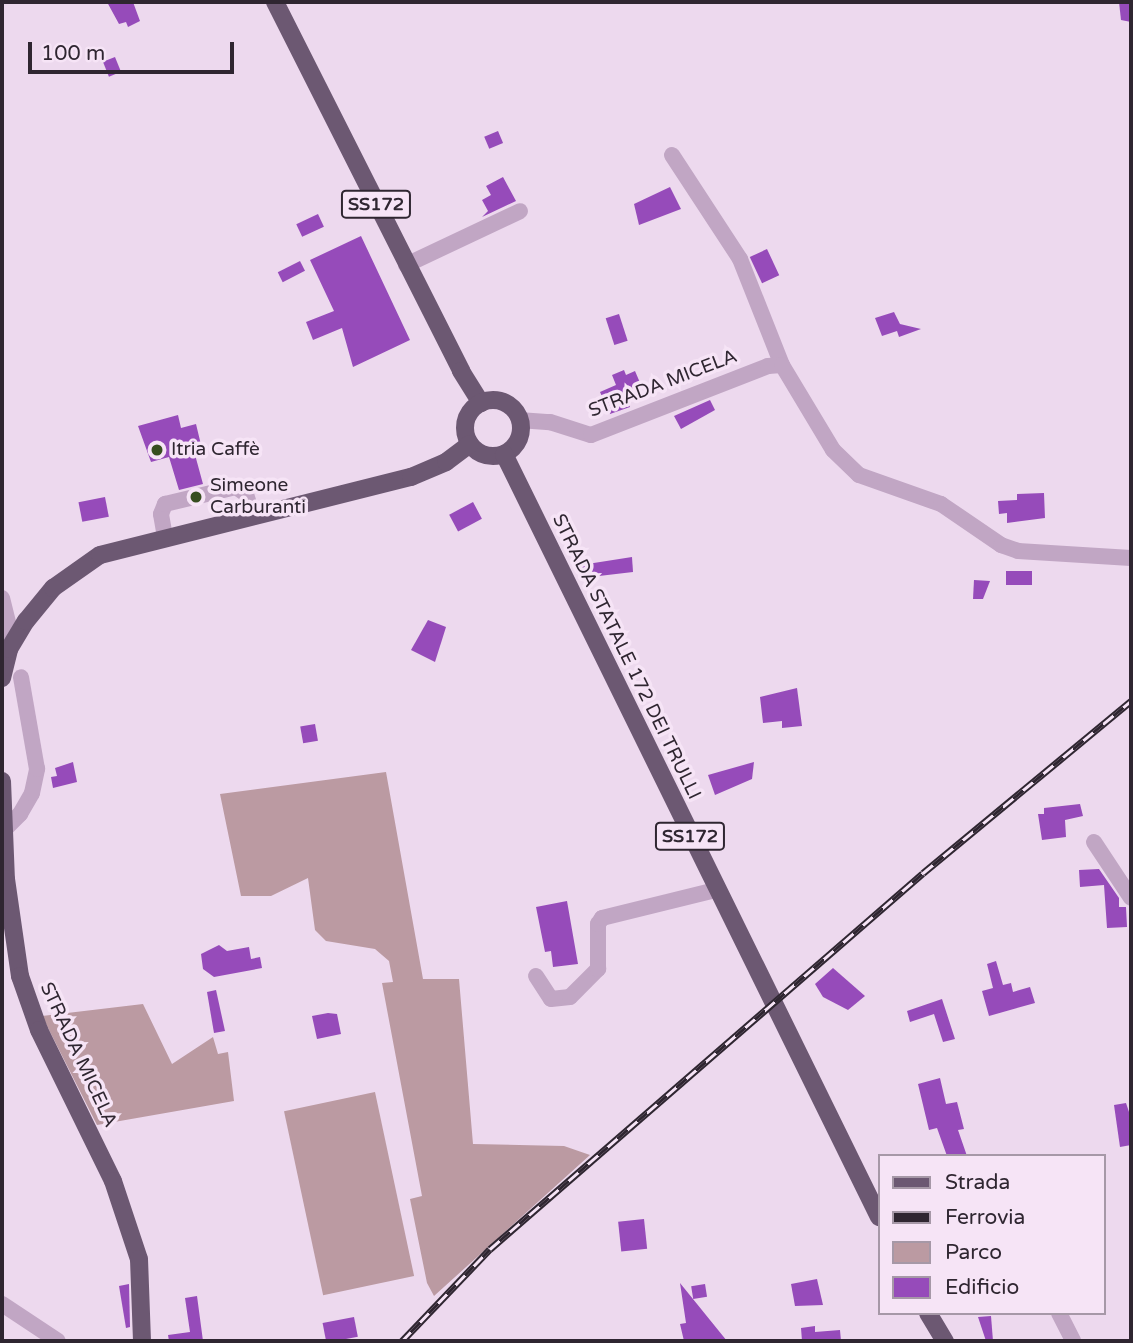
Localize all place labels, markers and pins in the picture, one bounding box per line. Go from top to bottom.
place label: Itria Caffè [171,439,260,461]
marker: Itria Caffè [149,442,165,458]
place label: Simeone Carburanti [210,475,306,519]
marker: Simeone Carburanti [188,489,204,505]

